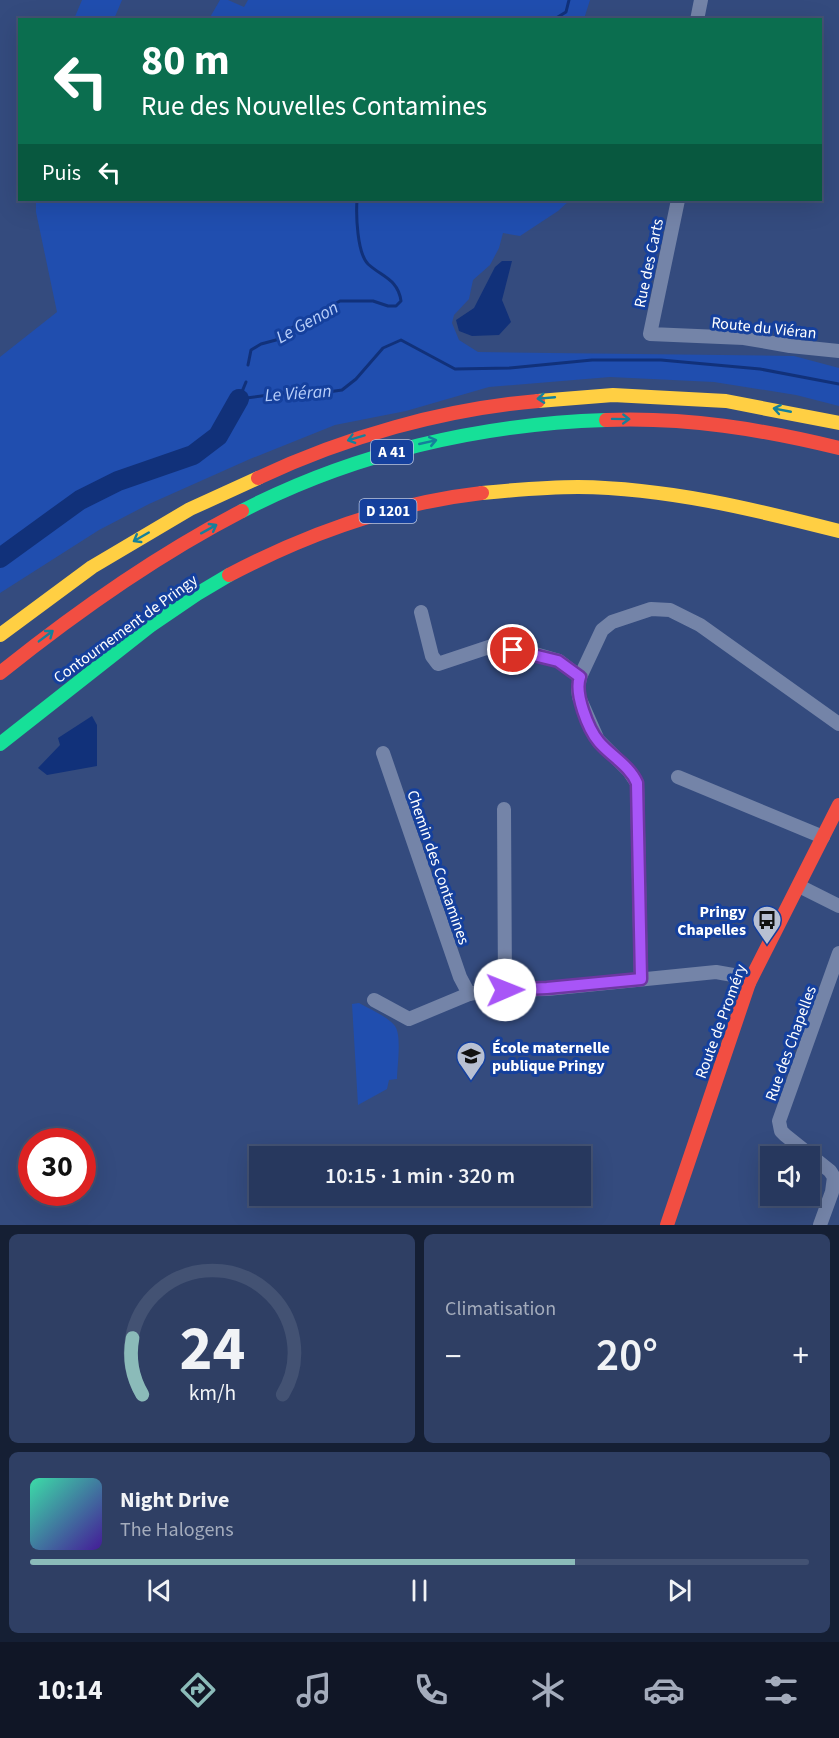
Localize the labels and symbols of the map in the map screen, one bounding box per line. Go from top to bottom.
street label: Rue des Carts [629,216,669,310]
water label: Le Genon [272,295,343,350]
street label: Route du Viéran [710,312,818,344]
water label: Le Viéran [264,379,332,408]
one-way arrow [537,393,557,404]
one-way arrow [773,404,792,415]
one-way arrow [611,413,631,425]
one-way arrow [347,433,366,444]
one-way arrow [418,436,437,448]
road number: A 41 [371,440,413,464]
road number: D 1201 [360,499,416,523]
one-way arrow [199,523,217,534]
one-way arrow [133,532,150,544]
street label: Contournement de Pringy [49,569,202,689]
pin [487,624,538,675]
one-way arrow [37,630,53,643]
street label: Chemin des Contamines [401,787,475,948]
place label: Pringy Chapelles [677,901,747,941]
bus stop icon: Pringy Chapelles [751,904,783,946]
position arrow [473,958,537,1022]
street label: Route de Proméry [690,961,752,1082]
street label: Rue des Chapelles [760,982,822,1104]
place label: École maternelle publique Pringy [492,1037,610,1077]
school or university icon: École maternelle publique Pringy [455,1040,487,1082]
speed limit sign: 30 [18,1128,96,1206]

